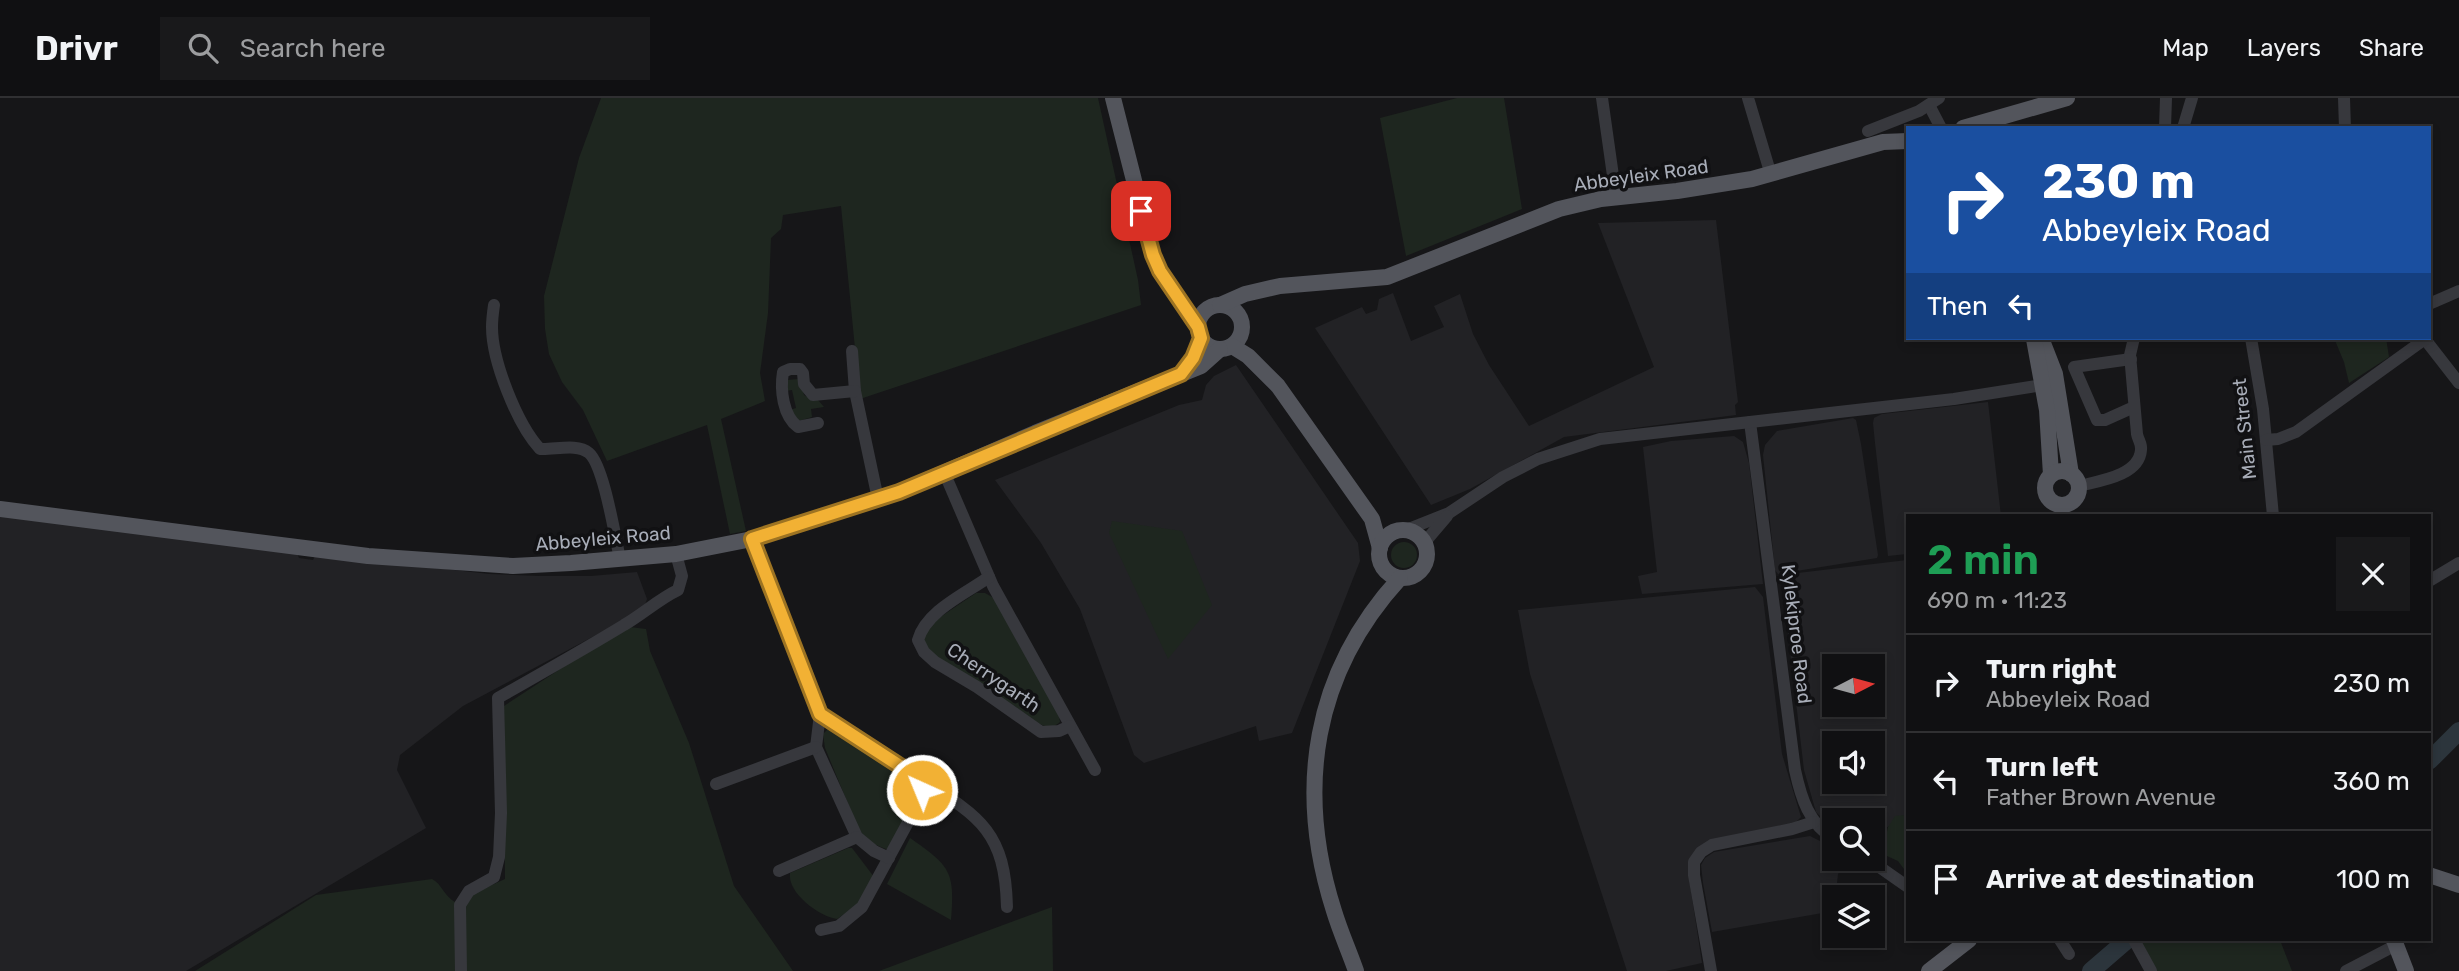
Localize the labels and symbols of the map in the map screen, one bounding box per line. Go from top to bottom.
street label: Abbeyleix Road [1572,155,1710,196]
pin [1111,181,1171,241]
street label: Main Street [2228,377,2261,481]
street label: Abbeyleix Road [534,521,672,556]
street label: Kylekiproe Road [1777,563,1816,705]
street label: Cherrygarth [943,638,1045,717]
north arrow [1822,654,1885,718]
position arrow [885,753,959,827]

